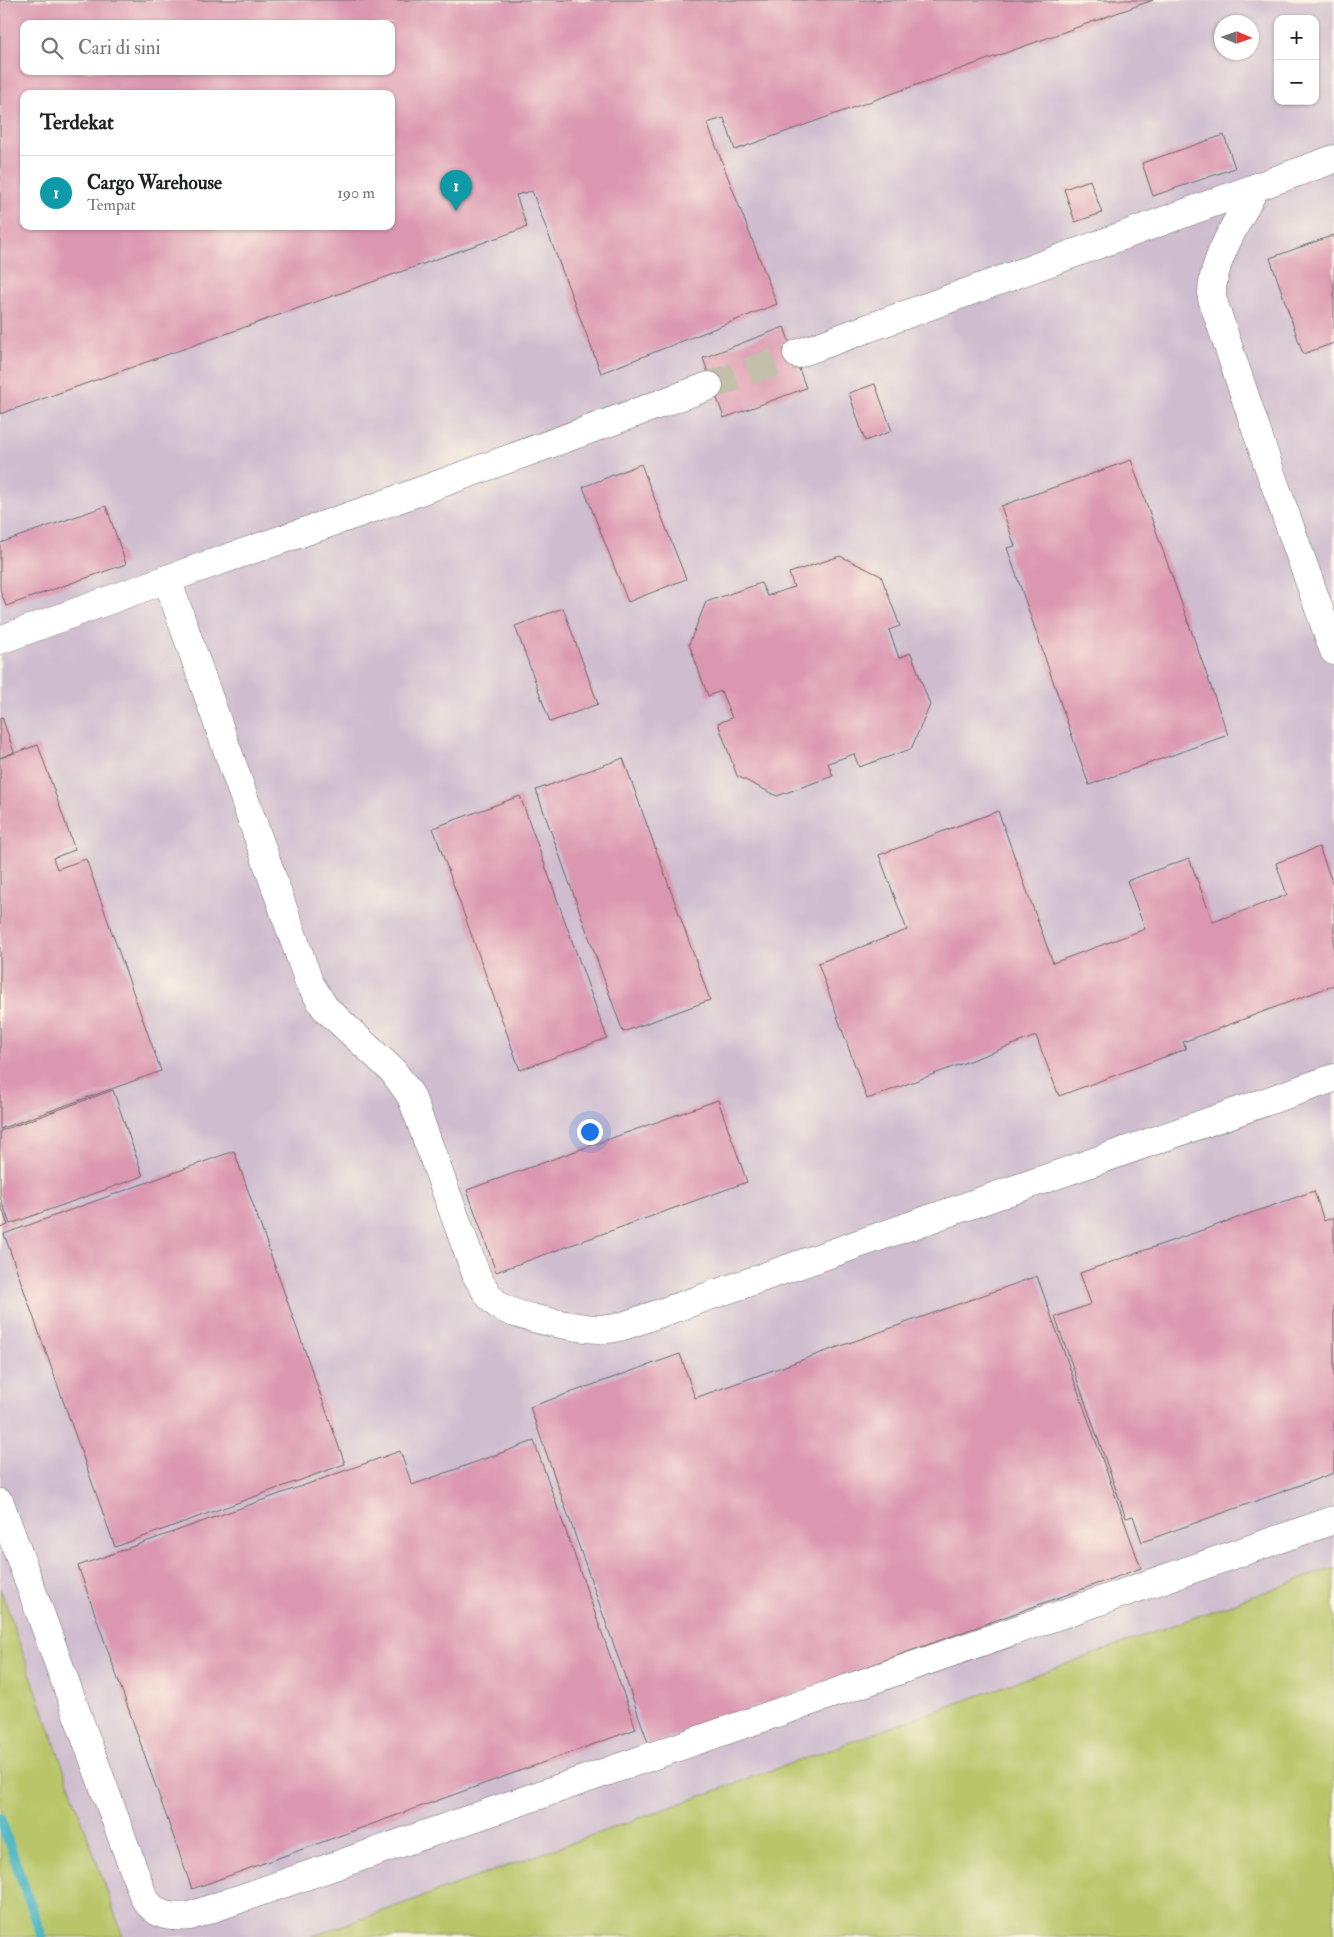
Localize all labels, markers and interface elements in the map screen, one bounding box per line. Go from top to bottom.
north arrow [1214,15,1259,60]
map controls [1274,15,1319,105]
button: + [1274,15,1319,60]
search box [20,20,395,75]
icon: search [38,34,66,62]
text: Cari di sini [78,36,161,60]
button: − [1274,60,1319,105]
text: Terdekat [40,109,114,136]
pin: 1 [440,170,472,211]
text: Cargo Warehouse [87,171,222,195]
text: 1 [53,183,59,203]
text: 190 m [337,183,375,203]
text: Tempat [87,195,136,215]
your location [577,1119,603,1145]

